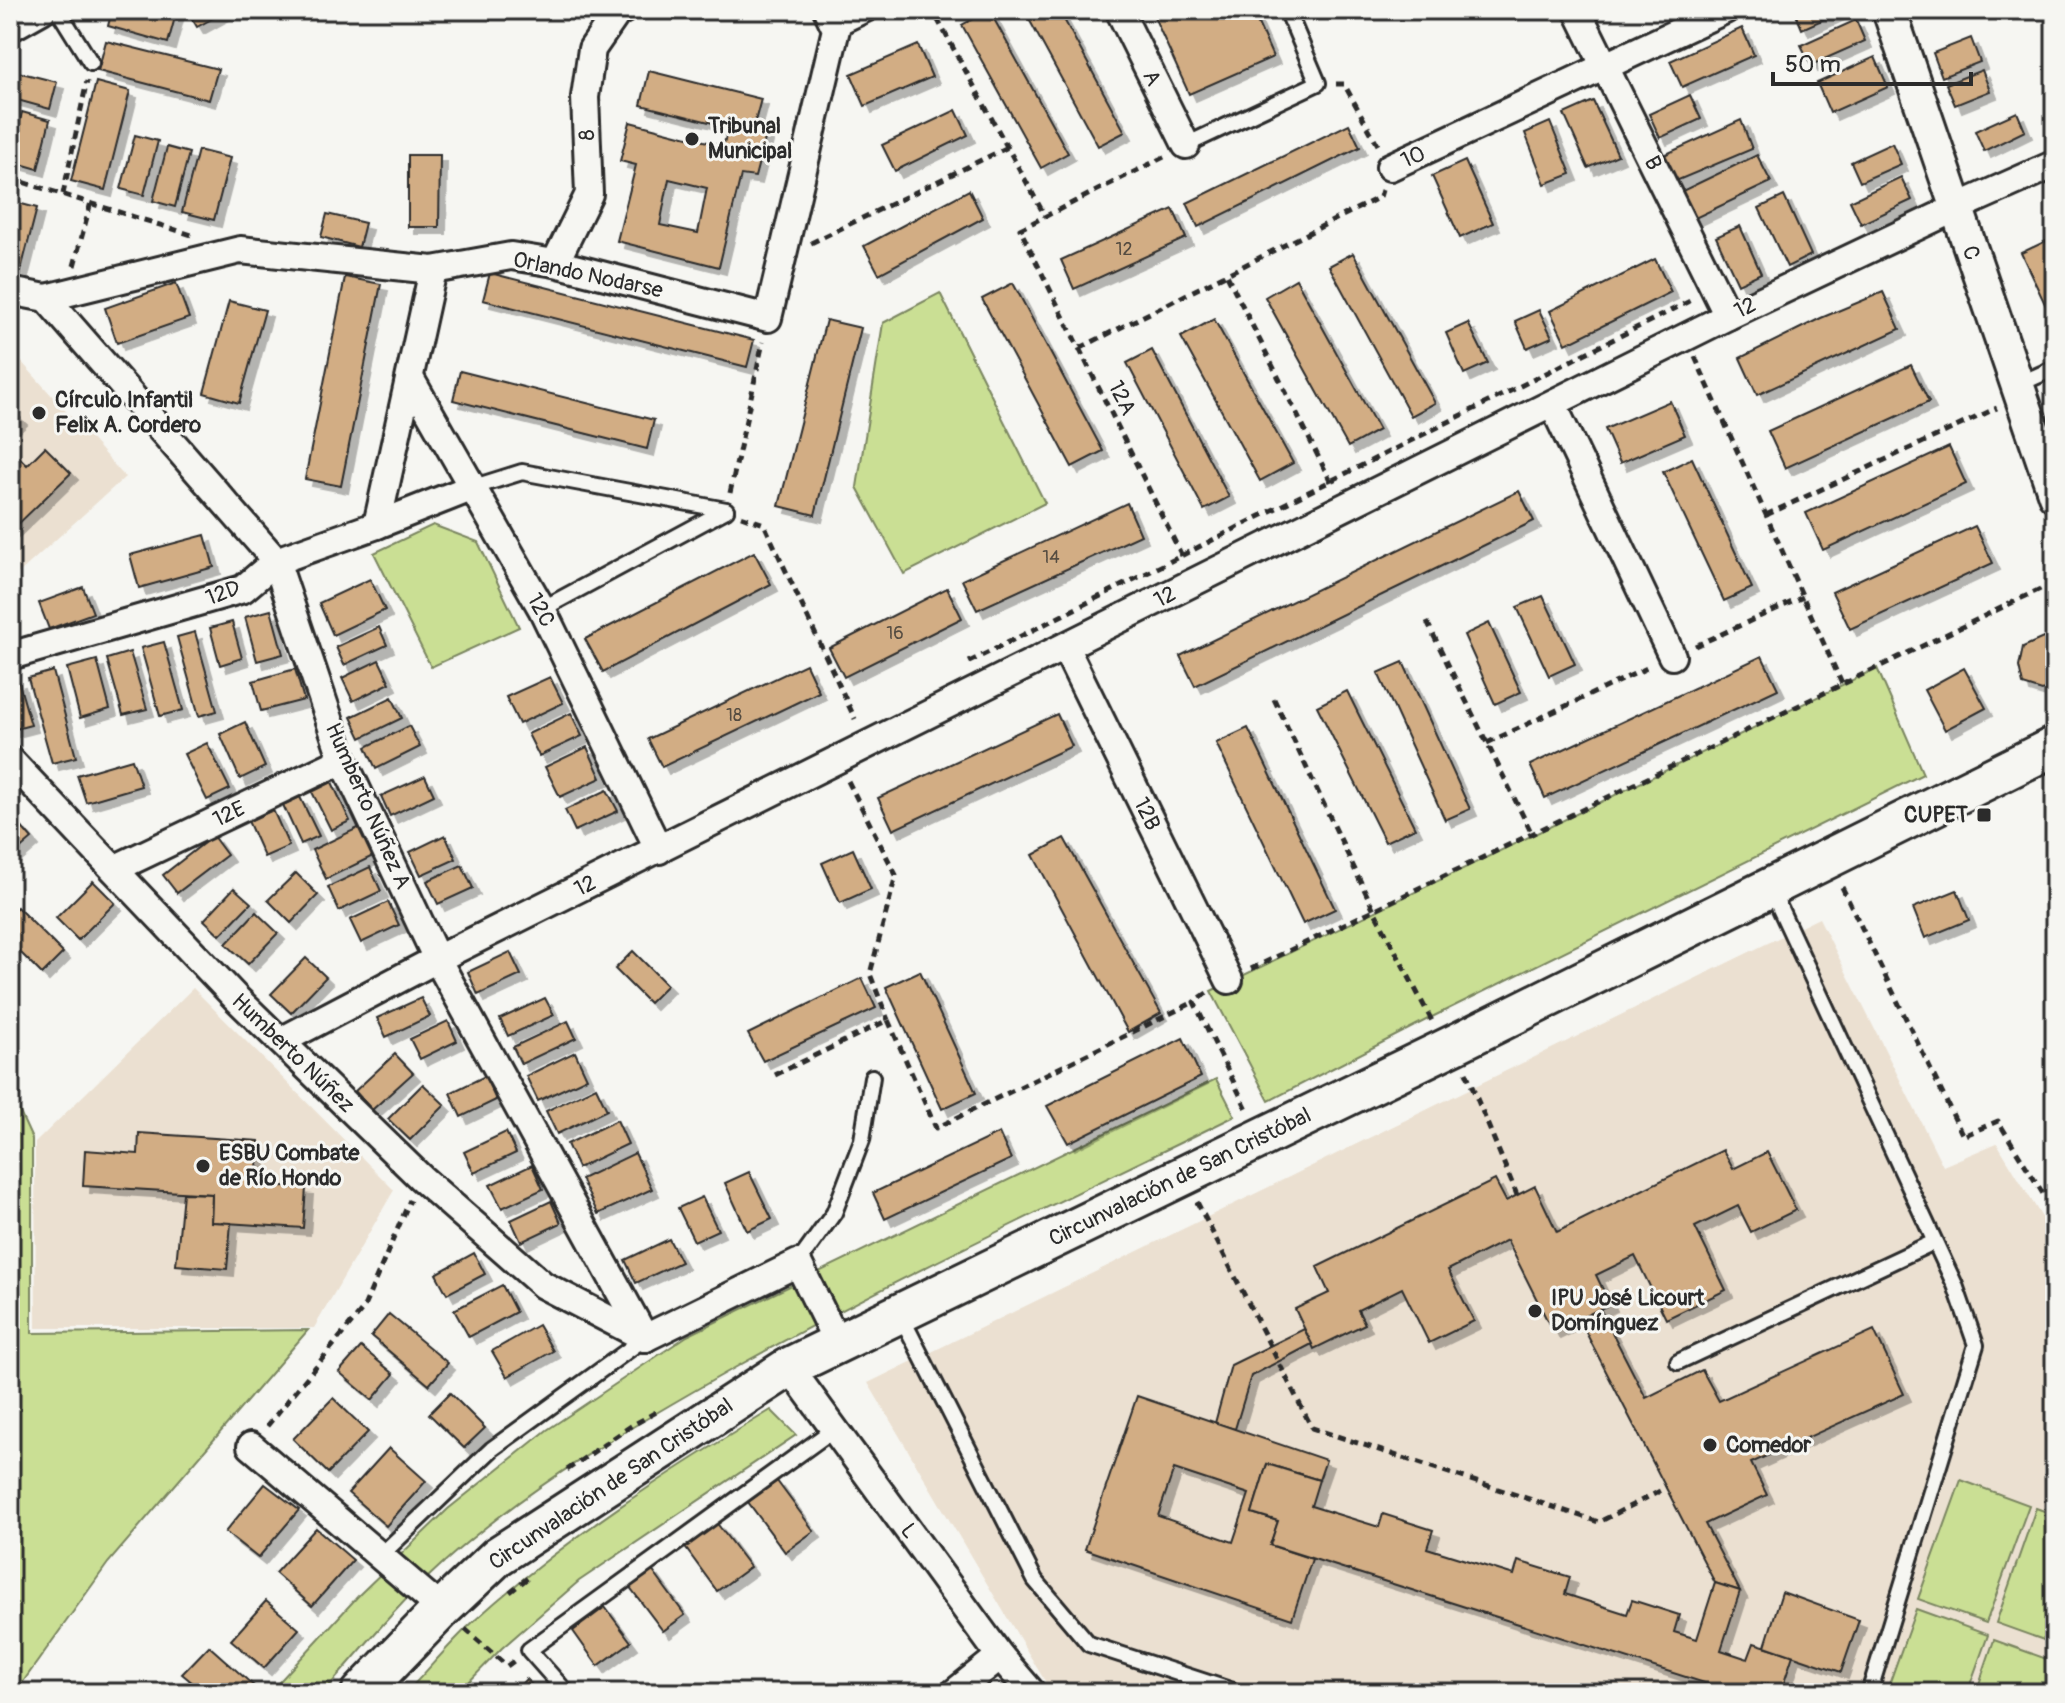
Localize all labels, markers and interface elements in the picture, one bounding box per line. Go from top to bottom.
scale bar [1773,36,1971,86]
text: 50 m [1785,50,1841,79]
street label: A [1136,65,1168,91]
place label: Tribunal Municipal [707,112,792,165]
street label: 8 [573,129,601,141]
marker: Tribunal Municipal [683,130,701,148]
street label: 10 [1397,139,1429,175]
street label: B [1638,151,1668,175]
house number: 12 [1115,238,1133,261]
street label: C [1956,242,1986,264]
street label: Orlando Nodarse [511,245,666,305]
street label: 12 [1729,291,1761,325]
street label: 12A [1102,376,1142,420]
place label: Círculo Infantil Felix A. Cordero [55,386,201,439]
marker: Círculo Infantil Felix A. Cordero [30,404,48,422]
house number: 14 [1042,546,1060,569]
street label: 12D [202,574,244,612]
street label: 12 [1149,580,1181,614]
street label: 12C [521,588,561,632]
house number: 16 [886,622,904,645]
house number: 18 [726,704,742,727]
street label: Humberto Núñez A [319,718,417,894]
street label: 12B [1127,793,1167,835]
street label: 12E [208,794,250,834]
place label: CUPET [1904,801,1968,829]
marker: CUPET [1975,806,1993,824]
street label: 12 [569,869,601,903]
street label: Humberto Núñez [226,987,360,1119]
street label: Circunvalación de San Cristóbal [1044,1101,1316,1253]
place label: ESBU Combate de Río Hondo [219,1139,361,1192]
marker: ESBU Combate de Río Hondo [194,1157,212,1175]
place label: IPU José Licourt Domínguez [1551,1284,1706,1337]
marker: IPU José Licourt Domínguez [1526,1302,1544,1320]
street label: Circunvalación de San Cristóbal [484,1392,738,1576]
place label: Comedor [1726,1431,1812,1459]
marker: Comedor [1701,1436,1719,1454]
street label: L [894,1518,924,1544]

